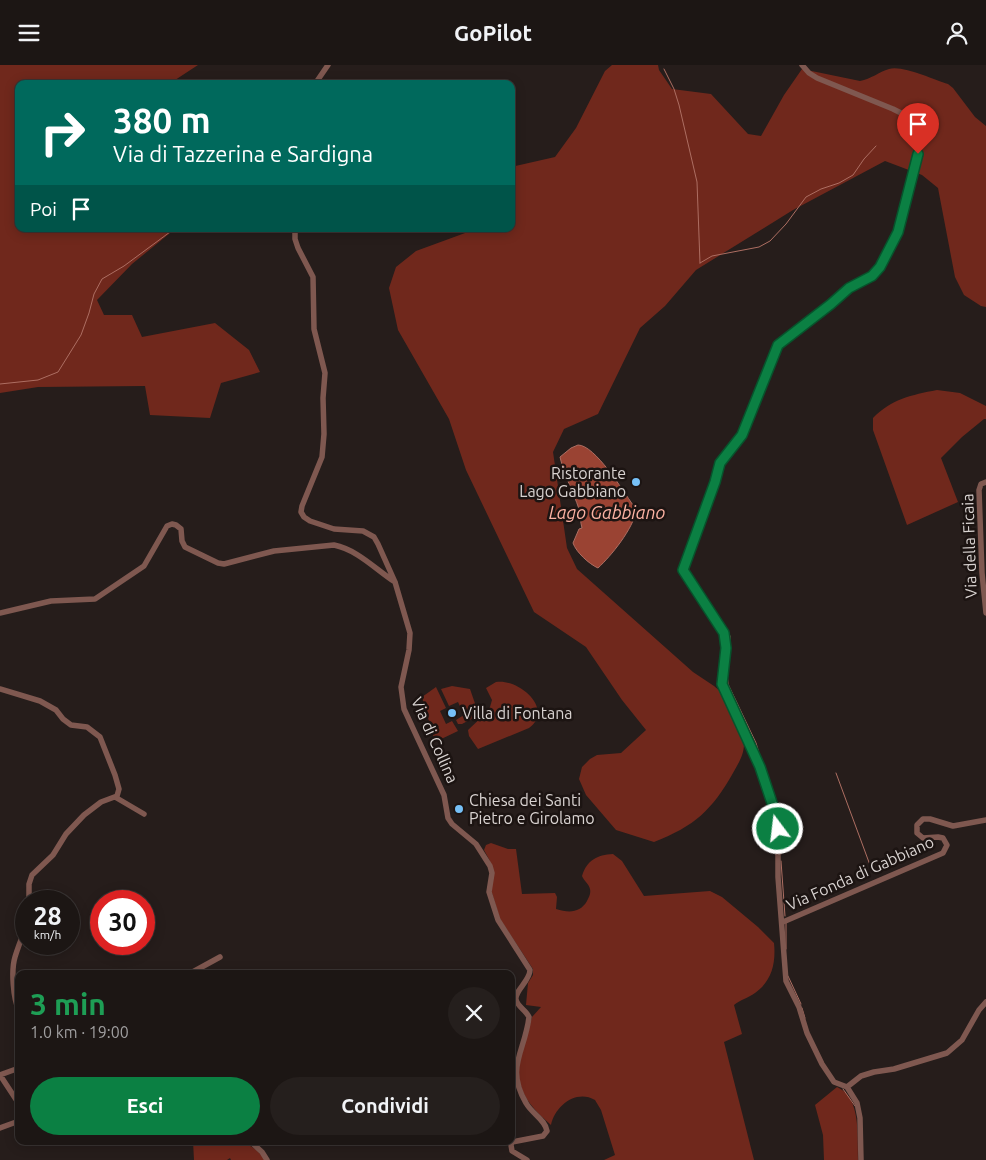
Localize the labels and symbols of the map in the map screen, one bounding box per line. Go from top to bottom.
pin [897,103,939,154]
place label: Ristorante Lago Gabbiano [519,464,626,500]
marker: Ristorante Lago Gabbiano [630,476,642,488]
street label: Via della Ficaia [958,493,980,599]
water label: Lago Gabbiano [549,502,666,522]
street label: Via di Collina [408,694,462,786]
place label: Villa di Fontana [462,704,573,722]
marker: Villa di Fontana [446,707,458,719]
place label: Chiesa dei Santi Pietro e Girolamo [469,791,595,827]
position arrow [751,802,803,854]
marker: Chiesa dei Santi Pietro e Girolamo [453,803,465,815]
street label: Via Fonda di Gabbiano [783,832,937,914]
speed limit sign: 30 [90,890,155,955]

